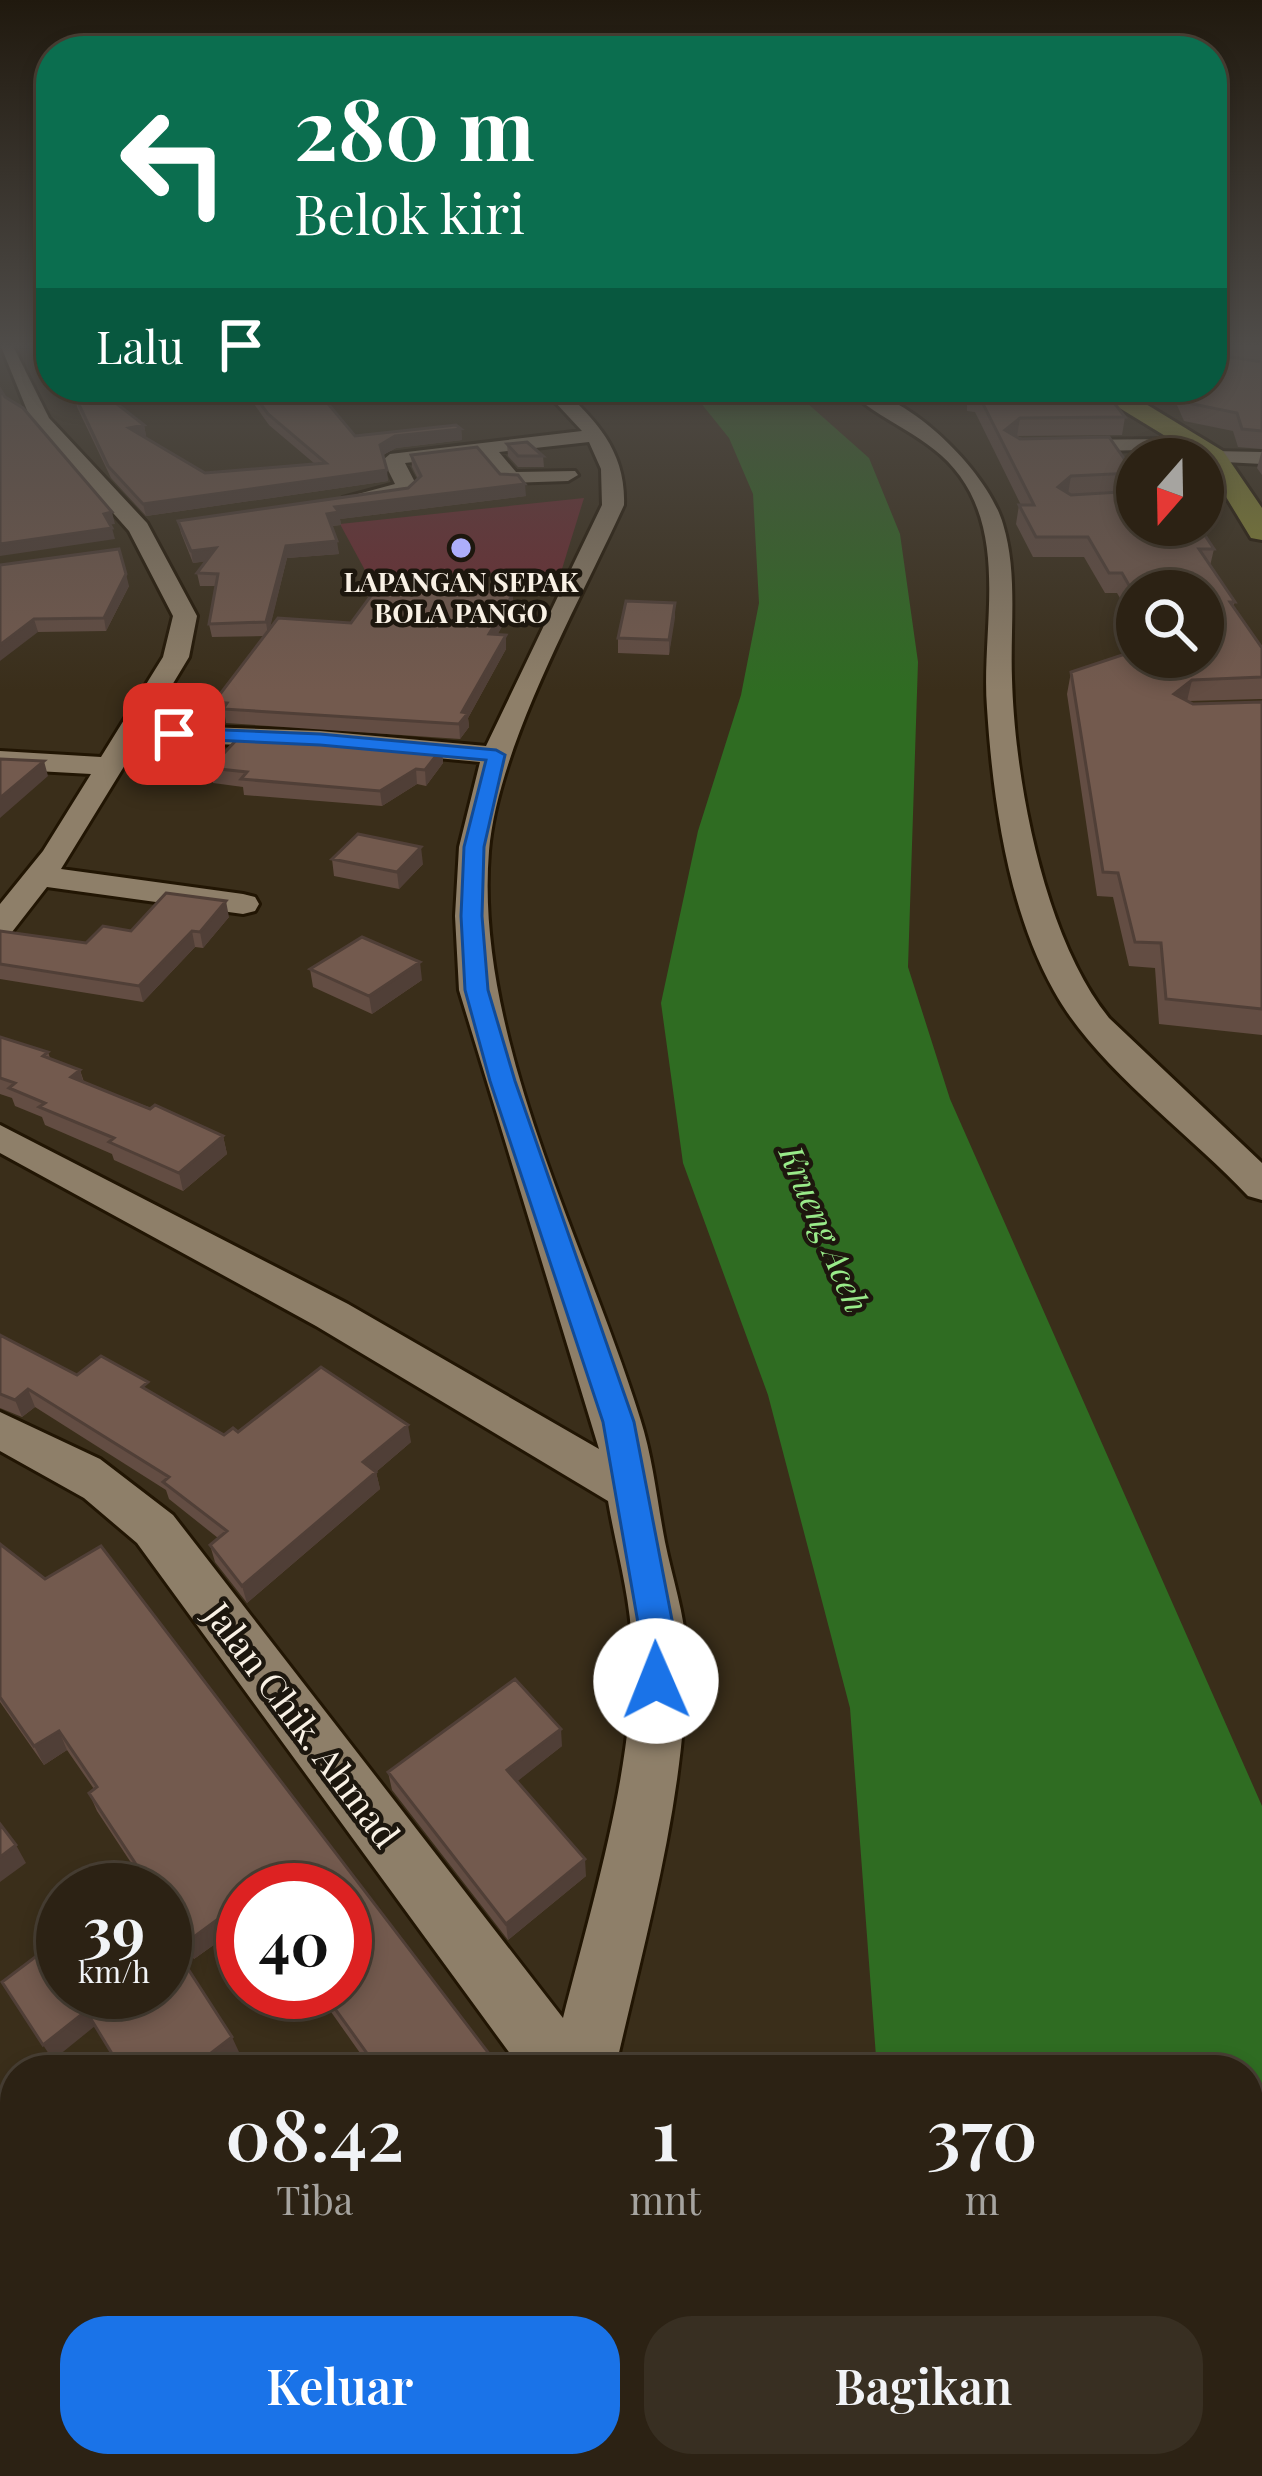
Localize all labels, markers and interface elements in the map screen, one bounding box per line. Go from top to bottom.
text: 280 m [294,70,535,182]
icon: left [96,84,252,240]
text: Belok kiri [294,177,525,249]
icon: arrive [208,312,274,378]
text: Lalu [96,315,184,375]
north arrow [1116,438,1224,546]
map controls [1116,438,1224,678]
marker: LAPANGAN SEPAK BOLA PANGO [448,535,474,561]
place label: LAPANGAN SEPAK BOLA PANGO [344,563,579,630]
button: search [1116,570,1224,678]
pin [123,683,225,785]
icon: arrive [141,701,207,767]
water label: Krueng Aceh [770,1136,881,1318]
street label: Jalan Chik. Ahmad [195,1591,412,1856]
position arrow [593,1618,719,1744]
speed limit sign: 40 [216,1863,372,2019]
text: 39 [83,1886,145,1966]
text: km/h [78,1951,150,1991]
text: 08:42 [225,2083,404,2179]
text: 1 [652,2083,679,2179]
text: 370 [926,2083,1038,2179]
text: Tiba [276,2173,353,2225]
text: mnt [629,2173,701,2225]
text: m [965,2173,999,2225]
button: Keluar [60,2316,620,2454]
button: Bagikan [644,2316,1203,2454]

